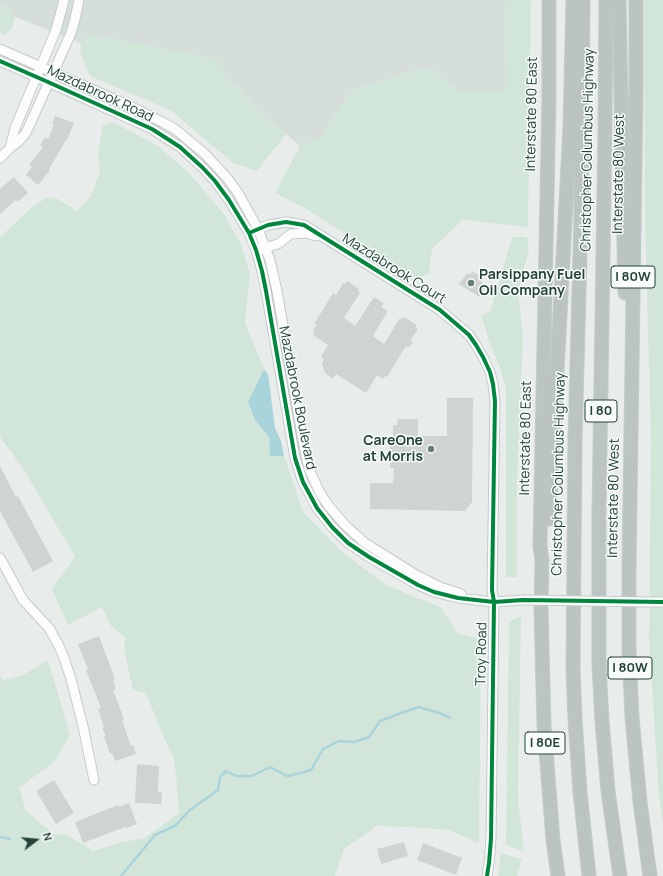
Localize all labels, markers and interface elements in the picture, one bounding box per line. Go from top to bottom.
street label: Christopher Columbus Highway [578,48,598,252]
street label: Interstate 80 East [523,56,541,172]
street label: Mazdabrook Road [44,62,156,126]
street label: Interstate 80 West [610,114,628,234]
street label: Mazdabrook Court [339,230,449,308]
road number: I 80W [611,266,655,288]
place label: Parsippany Fuel Oil Company [479,267,585,300]
marker: Parsippany Fuel Oil Company [466,278,476,288]
street label: Mazdabrook Boulevard [275,325,319,471]
street label: Christopher Columbus Highway [549,372,569,576]
street label: Interstate 80 East [517,380,535,496]
road number: I 80 [585,400,617,422]
place label: CareOne at Morris [363,433,423,466]
street label: Interstate 80 West [605,438,623,558]
marker: CareOne at Morris [426,444,436,454]
street label: Troy Road [473,622,491,686]
road number: I 80W [608,657,652,679]
road number: I 80E [525,732,565,754]
north arrow [16,820,56,860]
text: N [40,831,56,842]

